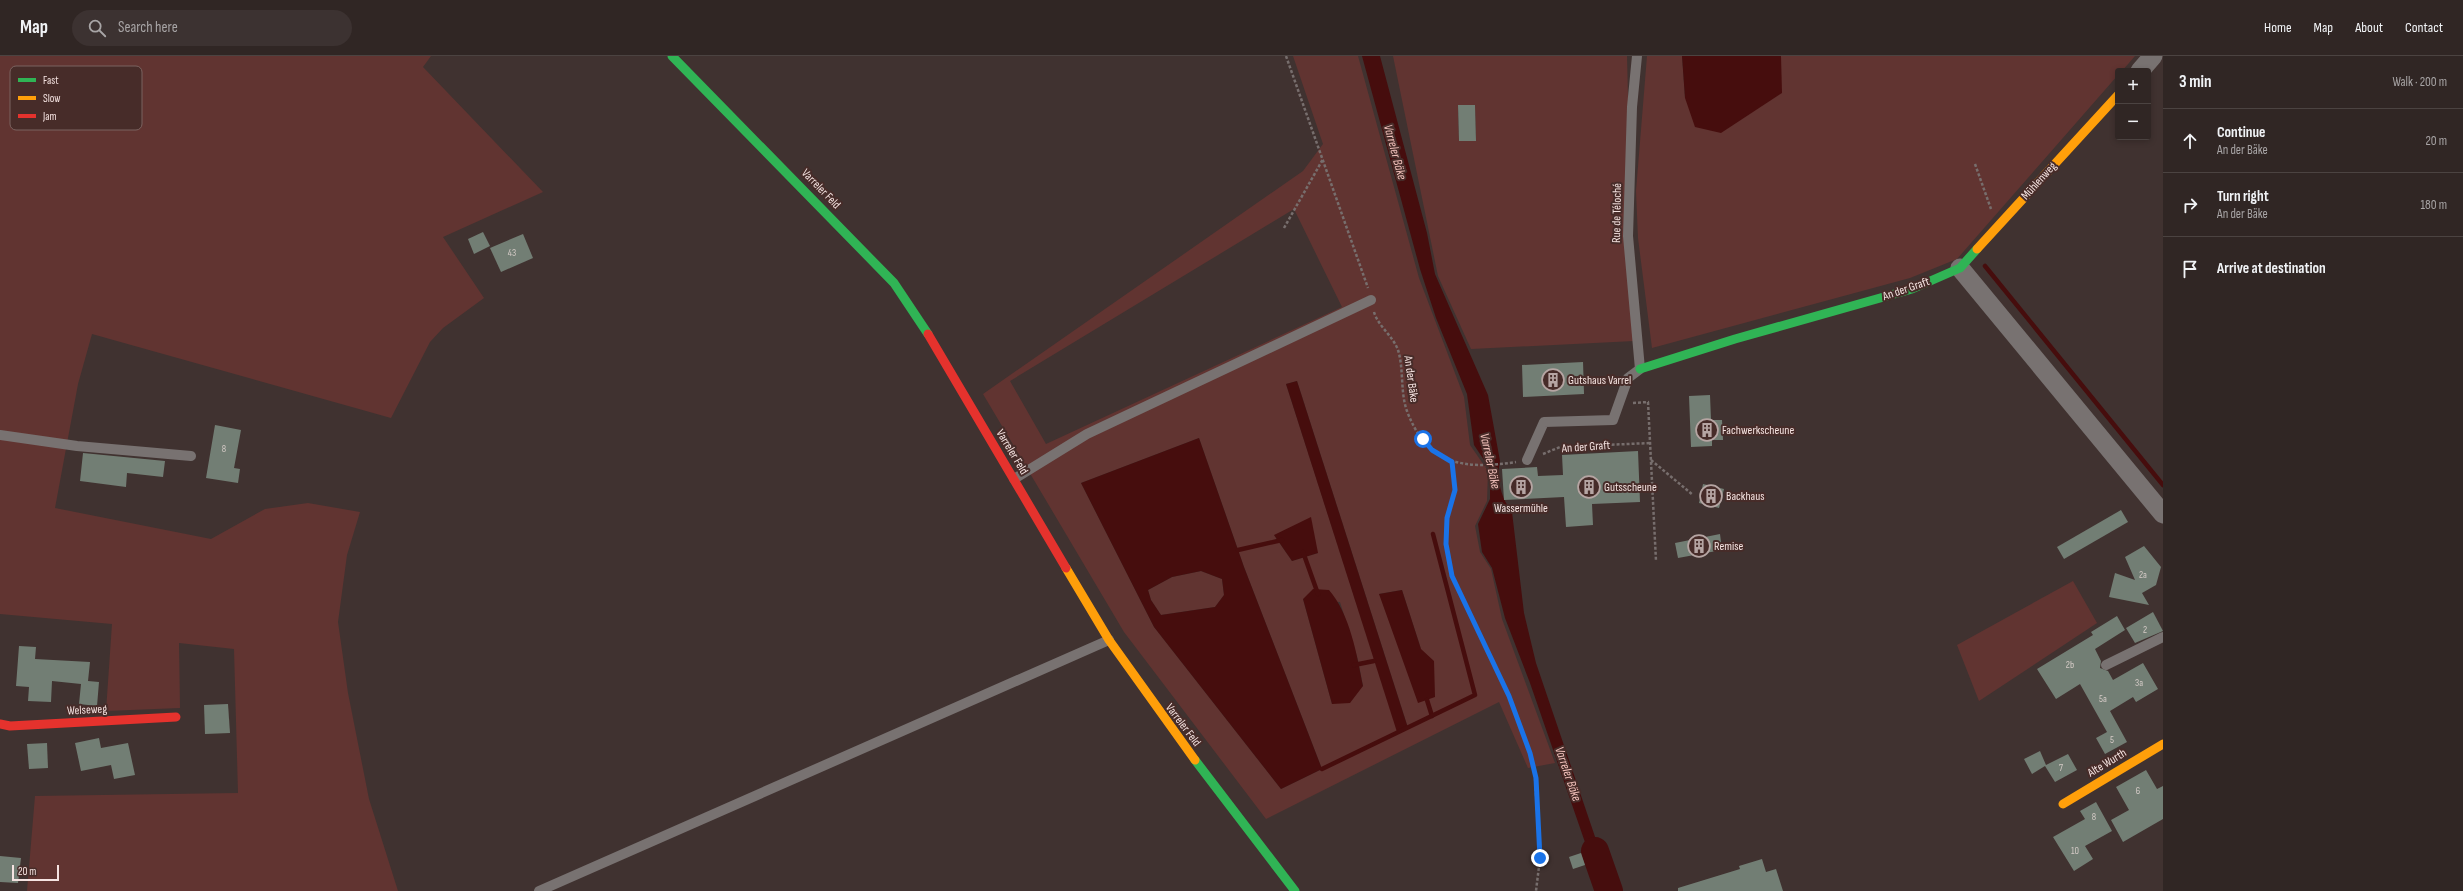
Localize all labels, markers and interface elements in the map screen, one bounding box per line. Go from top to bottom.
search box [72,10,352,46]
text: Map [20,16,48,39]
icon: search [86,17,108,39]
text: Search here [118,18,178,37]
text: Home [2264,19,2292,36]
text: Map [2314,19,2333,36]
text: About [2355,19,2383,36]
text: Contact [2405,19,2443,36]
legend [10,66,142,130]
map controls [2115,68,2151,140]
button: + [2115,68,2151,104]
text: 3 min [2179,72,2212,92]
text: Fast [43,74,59,87]
text: Walk · 200 m [2392,74,2447,90]
text: Slow [43,92,60,105]
button: − [2115,104,2151,140]
text: Jam [42,110,57,123]
water label: Varreler Bäke [1380,123,1410,181]
text: Continue [2217,123,2266,142]
icon: ahead [2179,130,2201,152]
text: 20 m [2425,133,2447,149]
text: An der Bäke [2217,142,2268,158]
street label: Mühlenweg [2018,159,2060,203]
street label: Varreler Feld [798,166,844,212]
street label: Rue de Téloché [1609,183,1625,243]
text: Turn right [2217,187,2269,206]
icon: right [2179,194,2201,216]
text: 180 m [2421,197,2447,213]
text: An der Bäke [2217,206,2268,222]
house number: 43 [508,247,516,259]
icon: arrive [2179,258,2201,280]
text: Arrive at destination [2217,259,2326,278]
street label: An der Graft [1880,274,1932,304]
street label: An der Bäke [1400,354,1422,403]
building icon: Gutshaus Varrel [1540,367,1566,393]
place label: Gutshaus Varrel [1568,373,1631,388]
building icon: Fachwerkscheune [1694,417,1720,443]
place label: Fachwerkscheune [1722,423,1794,438]
street label: Varreler Feld [993,427,1031,477]
route start [1414,430,1432,448]
water label: Varreler Bäke [1476,432,1504,490]
street label: An der Graft [1560,438,1611,456]
house number: 8 [222,443,226,455]
building icon: Wassermühle [1508,474,1534,500]
building icon: Gutsscheune [1576,474,1602,500]
place label: Gutsscheune [1604,480,1657,495]
building icon: Backhaus [1698,483,1724,509]
place label: Backhaus [1726,489,1764,504]
place label: Wassermühle [1494,501,1548,516]
building icon: Remise [1686,533,1712,559]
place label: Remise [1714,539,1743,554]
house number: 2a [2139,569,2147,581]
house number: 2 [2143,624,2147,636]
house number: 2b [2066,659,2074,671]
house number: 3a [2135,677,2143,689]
house number: 5a [2099,693,2107,705]
street label: Welseweg [67,701,108,719]
street label: Varreler Feld [1162,701,1204,749]
house number: 5 [2110,734,2114,746]
water label: Varreler Bäke [1551,745,1585,803]
street label: Alte Wurth [2084,746,2129,781]
house number: 7 [2059,762,2063,774]
house number: 6 [2136,785,2140,797]
house number: 8 [2092,811,2096,823]
house number: 10 [2071,845,2079,857]
route end [1531,849,1549,867]
scale bar [12,863,59,882]
text: 20 m [18,865,36,878]

